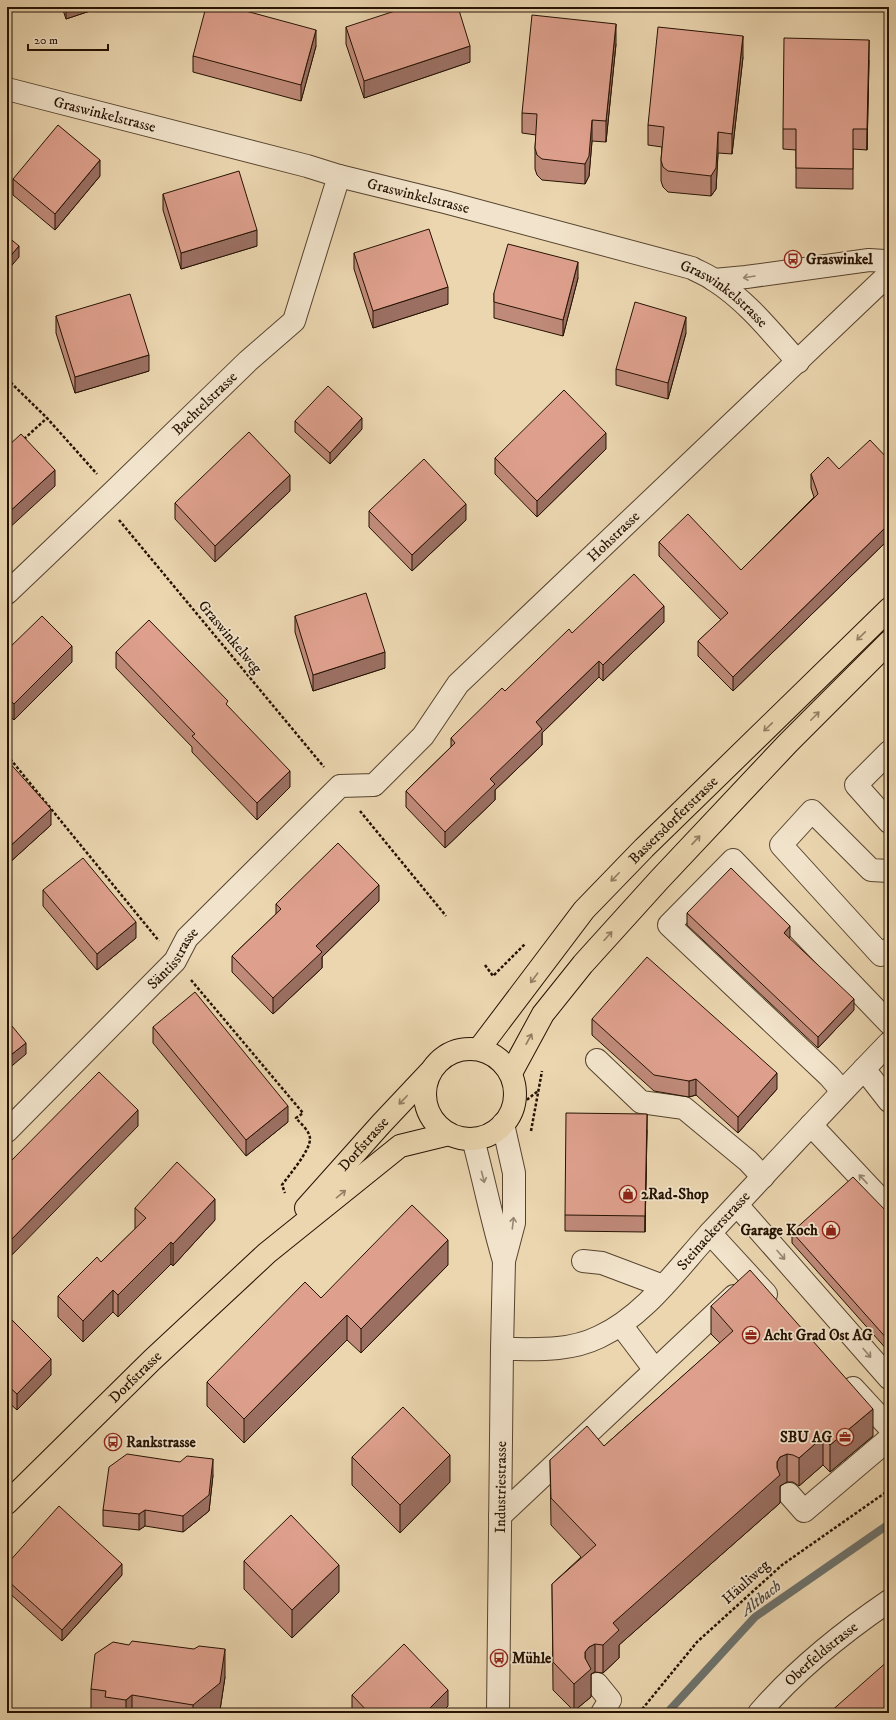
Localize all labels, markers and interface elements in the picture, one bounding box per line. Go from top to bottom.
scale bar [28,26,108,52]
text: 20 m [34,33,58,48]
street label: Graswinkelstrasse [52,92,158,136]
street label: Graswinkelstrasse [365,174,472,218]
bus stop icon: Graswinkel [783,249,803,269]
place label: Graswinkel [806,250,873,269]
street label: Graswinkelstrasse [678,256,772,331]
one-way arrow [743,273,756,281]
street label: Bachtelstrasse [168,367,241,439]
street label: Hohstrasse [583,507,644,566]
street label: Graswinkelweg [194,597,267,678]
one-way arrow [856,632,866,641]
one-way arrow [810,711,820,721]
one-way arrow [763,722,773,732]
street label: Bassersdorferstrasse [624,772,722,868]
one-way arrow [691,836,700,846]
one-way arrow [611,872,620,882]
street label: Säntisstrasse [143,923,202,993]
one-way arrow [603,931,613,941]
one-way arrow [529,972,538,983]
one-way arrow [526,1033,534,1045]
one-way arrow [398,1095,408,1105]
street label: Dorfstrasse [334,1113,393,1175]
one-way arrow [480,1170,487,1183]
one-way arrow [858,1174,867,1185]
shop icon: 2Rad-Shop [618,1184,638,1204]
place label: 2Rad-Shop [641,1185,709,1204]
street label: Steinackerstrasse [673,1187,754,1274]
one-way arrow [335,1189,346,1198]
one-way arrow [510,1217,517,1230]
shop icon: Garage Koch [821,1220,841,1240]
place label: Garage Koch [740,1221,818,1240]
one-way arrow [776,1250,785,1261]
office icon: Acht Grad Ost AG [741,1325,761,1345]
place label: Acht Grad Ost AG [763,1326,873,1345]
street label: Dorfstrasse [105,1346,166,1407]
one-way arrow [862,1348,871,1358]
office icon: SBU AG [835,1427,855,1447]
place label: SBU AG [780,1428,833,1447]
bus stop icon: Rankstrasse [103,1432,123,1452]
place label: Rankstrasse [126,1433,196,1452]
street label: Industriestrasse [490,1441,510,1533]
street label: Häuliweg [718,1555,774,1608]
water label: Altbach [735,1576,785,1621]
street label: Oberfeldstrasse [780,1617,861,1690]
bus stop icon: Mühle [489,1648,509,1668]
place label: Mühle [512,1649,552,1668]

